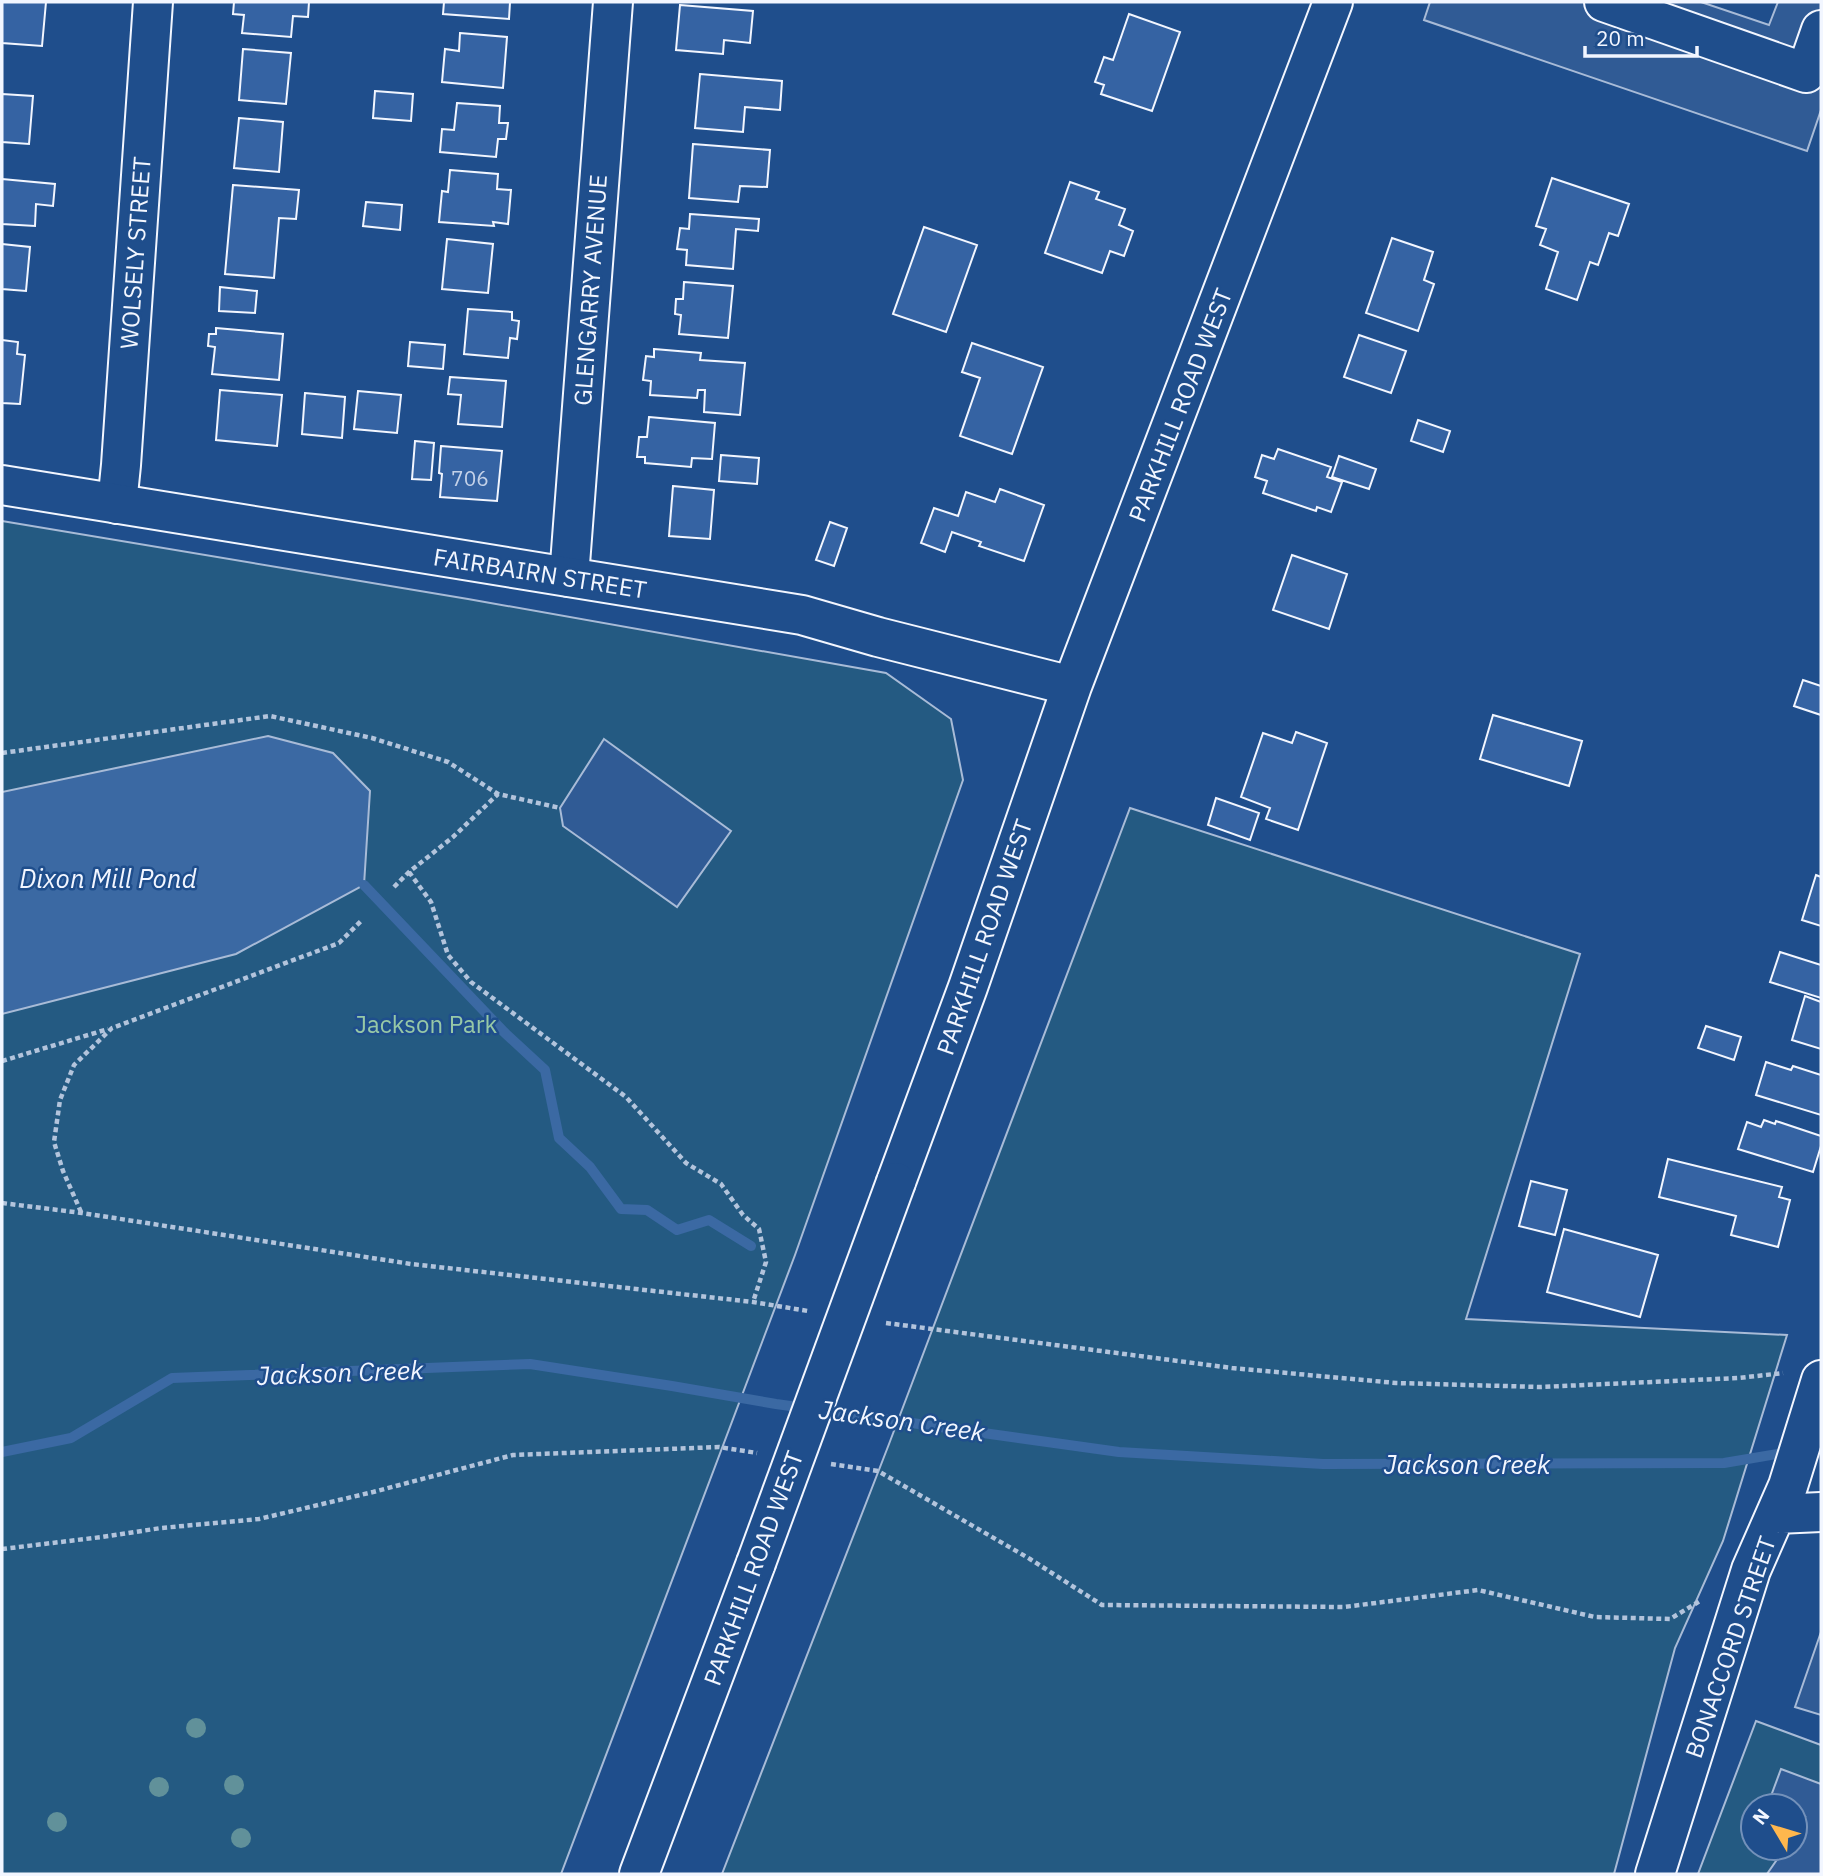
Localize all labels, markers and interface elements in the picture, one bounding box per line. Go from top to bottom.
scale bar [1585,14,1697,58]
text: 20 m [1596,24,1645,52]
street label: WOLSELY STREET [112,155,158,350]
street label: GLENGARRY AVENUE [566,173,614,407]
street label: PARKHILL ROAD WEST [1121,284,1239,526]
house number: 706 [451,464,489,492]
street label: FAIRBAIRN STREET [431,540,649,606]
street label: PARKHILL ROAD WEST [929,815,1039,1059]
water label: Dixon Mill Pond [19,861,198,895]
park label: Jackson Park [355,1008,498,1040]
water label: Jackson Creek [256,1352,424,1392]
water label: Jackson Creek [817,1392,987,1449]
street label: PARKHILL ROAD WEST [696,1446,810,1690]
water label: Jackson Creek [1384,1447,1551,1481]
street label: BONACCORD STREET [1677,1532,1783,1762]
north arrow [1739,1792,1809,1862]
text: N [1747,1804,1774,1829]

